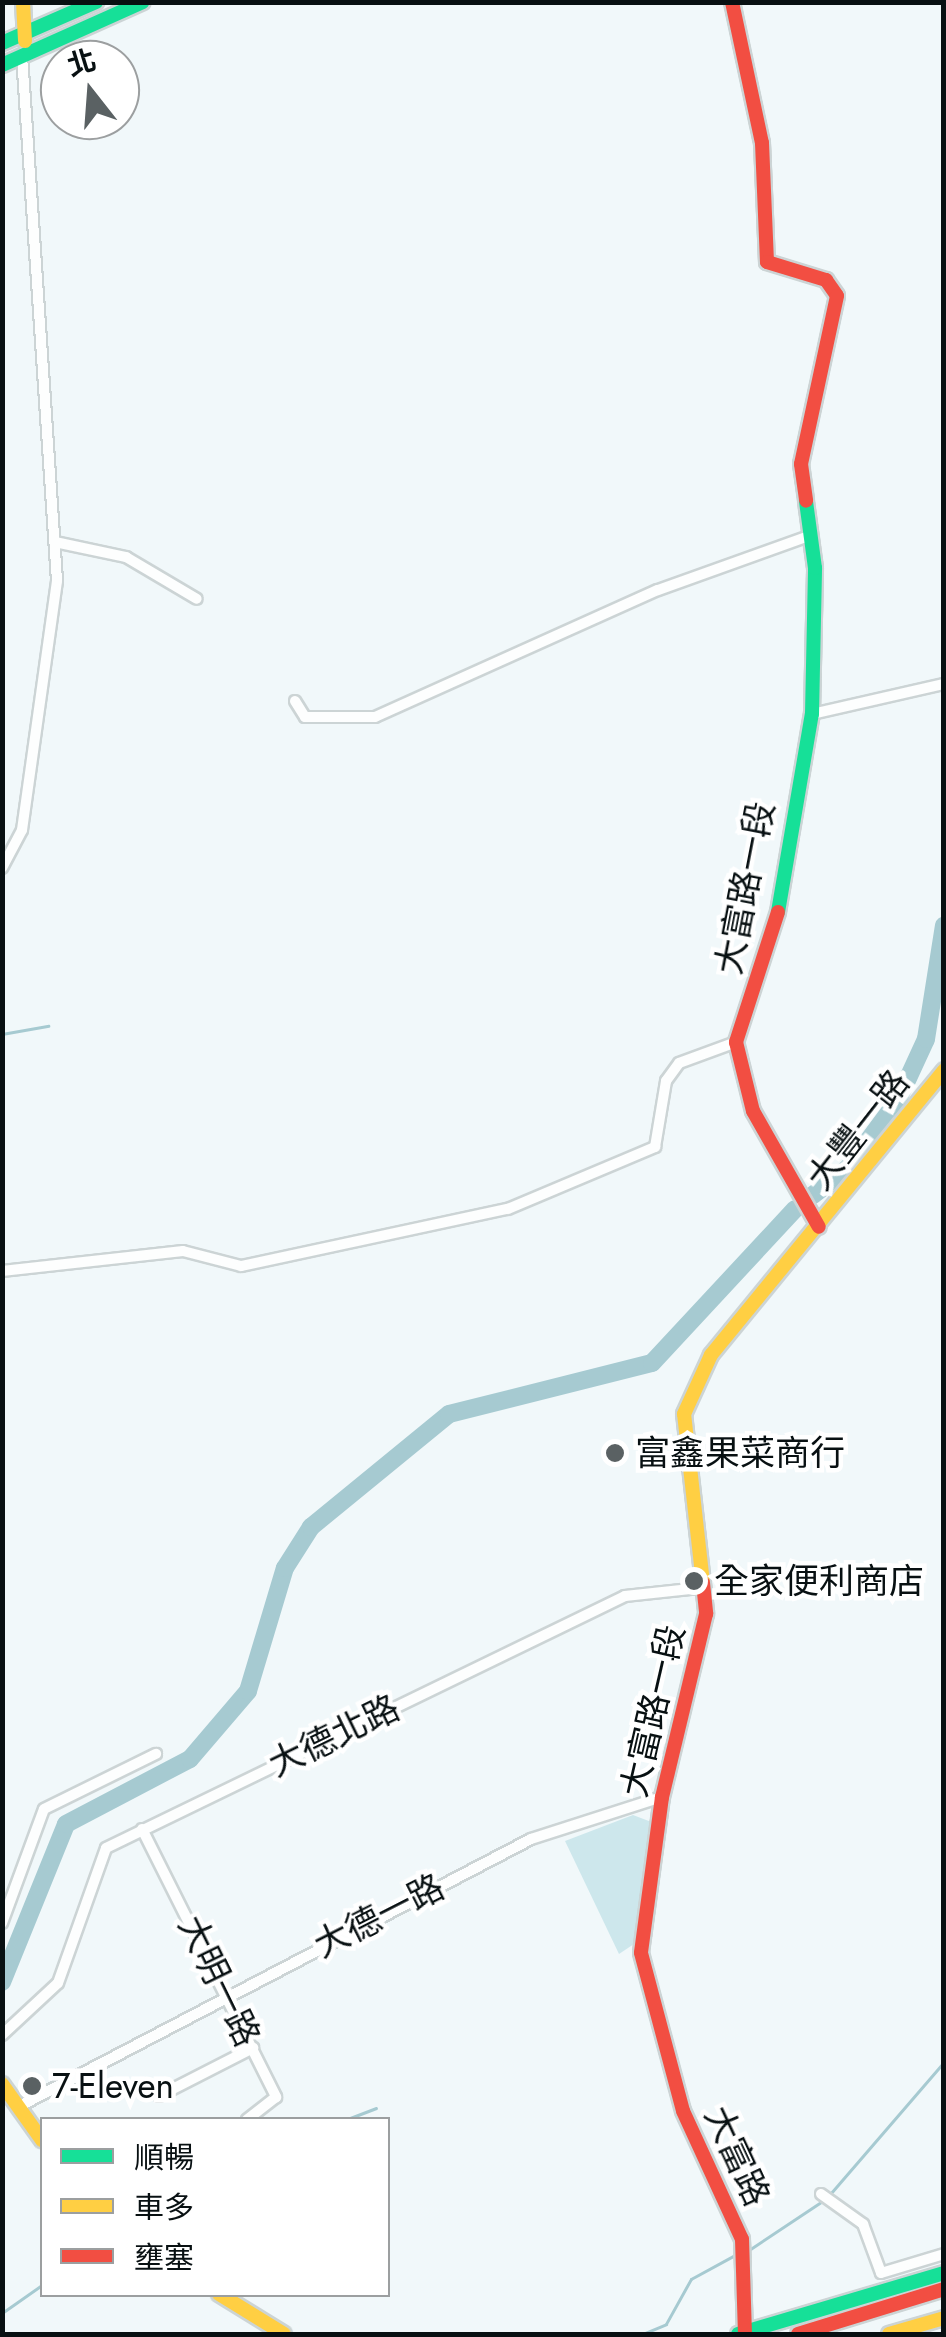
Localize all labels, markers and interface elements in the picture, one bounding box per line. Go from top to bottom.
text: 北 [62,39,101,86]
north arrow [40,40,140,140]
street label: 大富路一段 [708,798,782,978]
street label: 大豐一路 [798,1062,918,1198]
place label: 富鑫果菜商行 [635,1432,845,1474]
marker: 富鑫果菜商行 [604,1442,626,1464]
place label: 全家便利商店 [714,1560,924,1602]
marker: 全家便利商店 [683,1570,705,1592]
street label: 大富路一段 [613,1621,693,1801]
street label: 大德北路 [262,1686,406,1786]
street label: 大德一路 [307,1866,451,1966]
street label: 大明一路 [169,1909,269,2053]
place label: 7-Eleven [52,2065,174,2107]
marker: 7-Eleven [21,2075,43,2097]
street label: 大富路 [696,2100,778,2212]
legend [40,2117,390,2297]
text: 順暢 [134,2136,194,2179]
text: 車多 [134,2186,194,2229]
text: 壅塞 [134,2236,194,2279]

